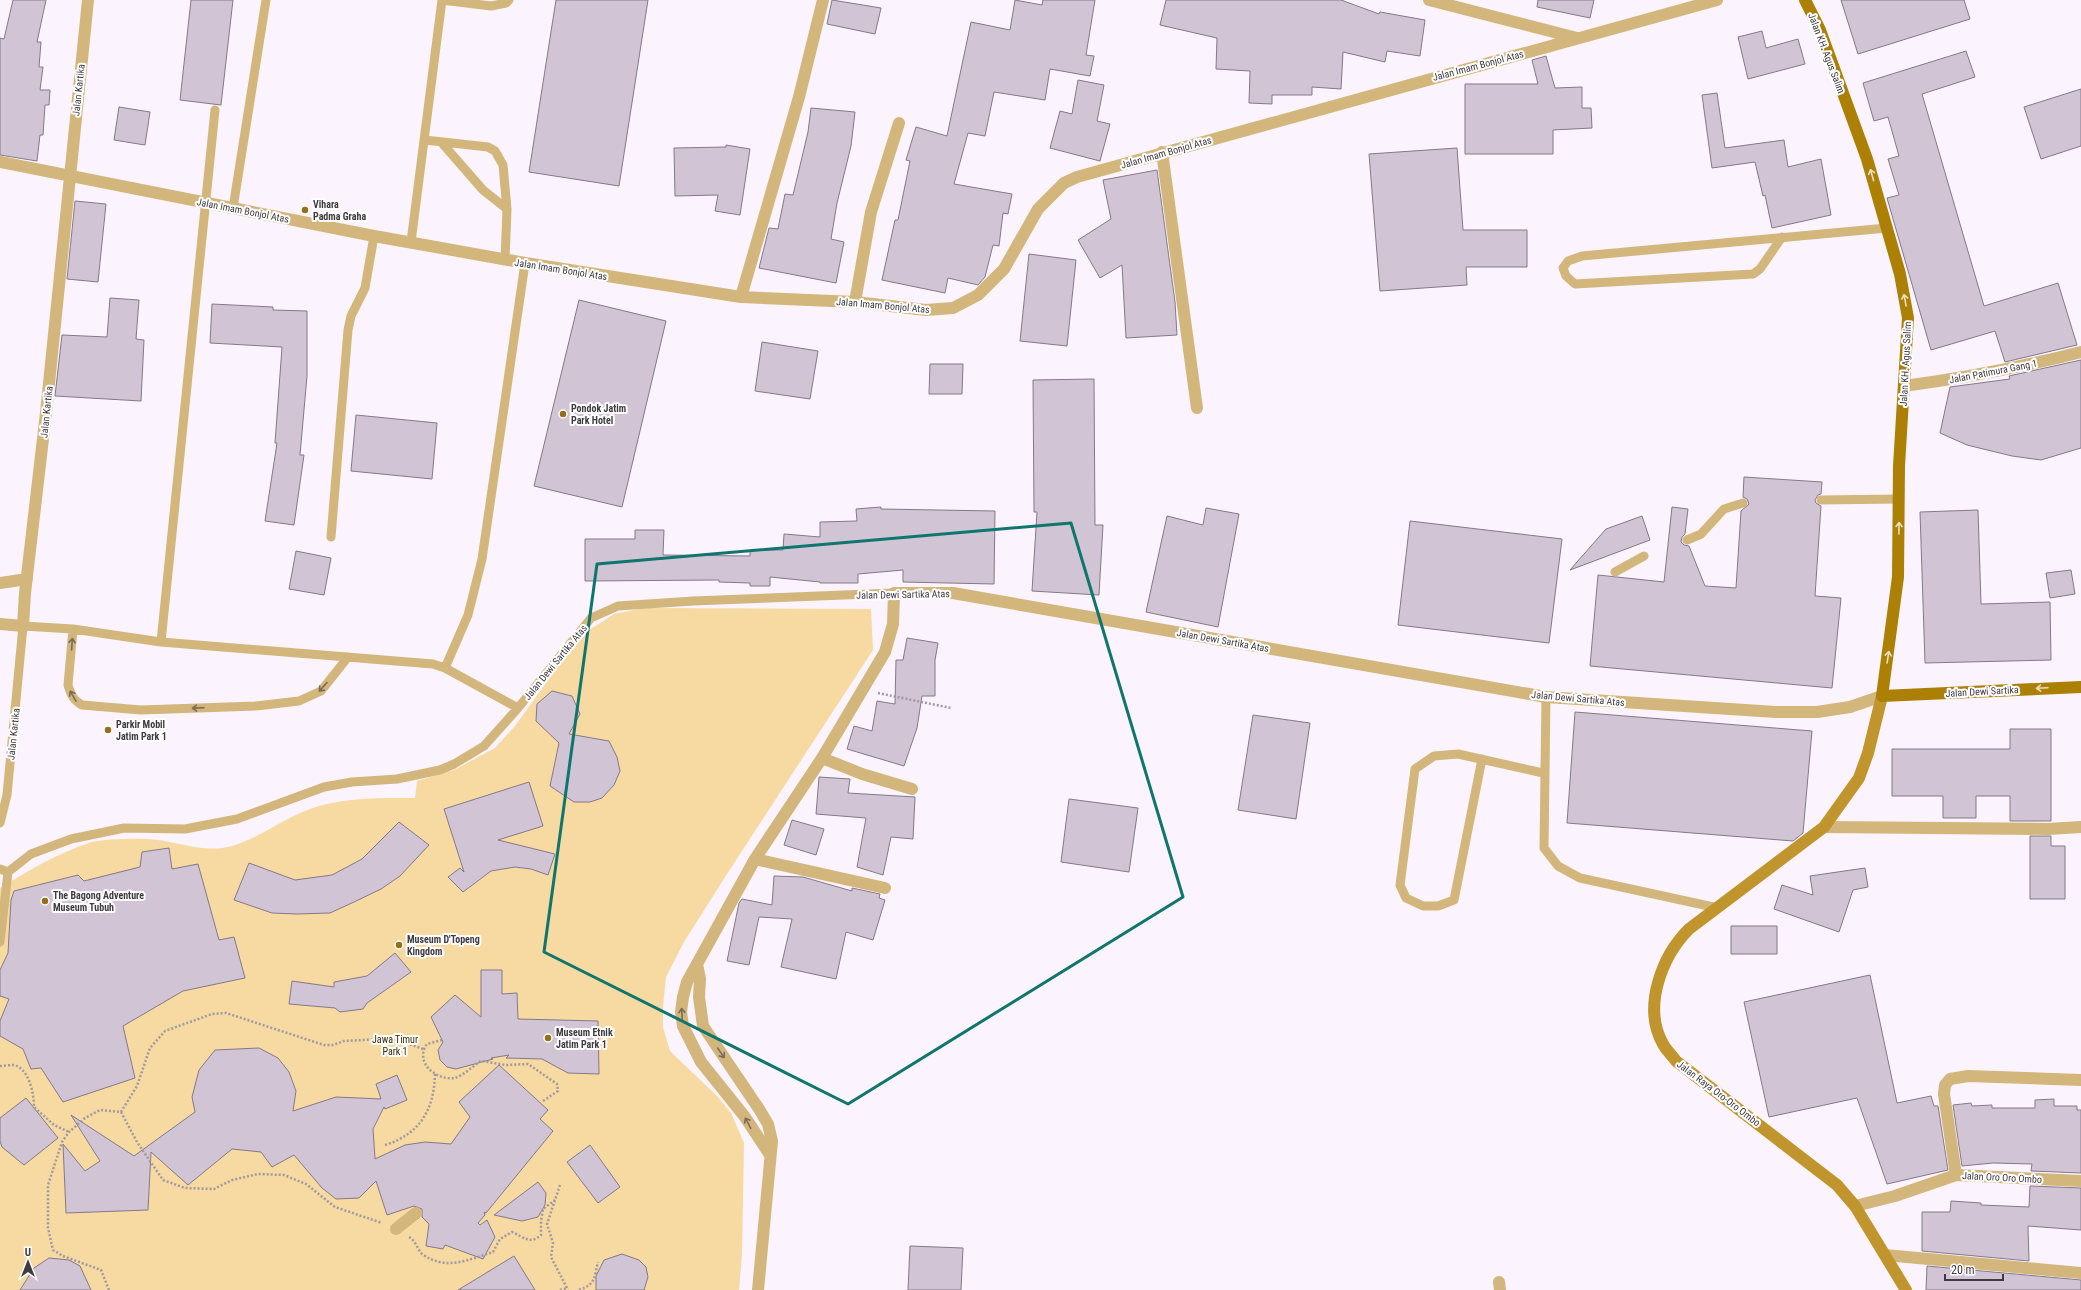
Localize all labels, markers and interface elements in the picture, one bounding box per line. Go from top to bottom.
street label: Jalan KH. Agus Salim [1806,12,1847,95]
street label: Jalan Imam Bonjol Atas [1431,48,1525,83]
street label: Jalan Kartika [70,63,87,116]
street label: Jalan Imam Bonjol Atas [1120,134,1213,171]
one-way arrow [1868,169,1875,182]
street label: Jalan Imam Bonjol Atas [196,196,290,225]
place label: Vihara Padma Graha [313,199,366,222]
marker: Vihara Padma Graha [300,205,310,215]
street label: Jalan Imam Bonjol Atas [514,257,608,282]
one-way arrow [1901,294,1909,307]
street label: Jalan Imam Bonjol Atas [836,296,931,315]
street label: Jalan KH. Agus Salim [1898,321,1913,407]
street label: Jalan Patimura Gang 1 [1948,358,2038,385]
street label: Jalan Kartika [38,385,55,438]
place label: Pondok Jatim Park Hotel [571,403,626,426]
marker: Pondok Jatim Park Hotel [558,409,568,419]
one-way arrow [1895,522,1903,535]
street label: Jalan Dewi Sartika Atas [856,588,950,601]
street label: Jalan Dewi Sartika Atas [522,622,589,702]
street label: Jalan Dewi Sartika Atas [1176,627,1270,654]
one-way arrow [68,638,75,651]
one-way arrow [1884,651,1891,664]
one-way arrow [319,682,328,692]
street label: Jalan Dewi Sartika [1945,684,2019,699]
one-way arrow [2036,685,2049,692]
street label: Jalan Dewi Sartika Atas [1531,689,1625,708]
one-way arrow [68,690,76,702]
one-way arrow [192,704,205,712]
street label: Jalan Kartika [5,707,22,760]
place label: Parkir Mobil Jatim Park 1 [116,719,167,742]
marker: Parkir Mobil Jatim Park 1 [103,725,113,735]
place label: The Bagong Adventure Museum Tubuh [53,890,144,913]
marker: The Bagong Adventure Museum Tubuh [40,896,50,906]
place label: Museum D'Topeng Kingdom [407,934,480,957]
marker: Museum D'Topeng Kingdom [394,940,404,950]
one-way arrow [678,1008,685,1021]
place label: Museum Etnik Jatim Park 1 [556,1027,613,1050]
marker: Museum Etnik Jatim Park 1 [543,1033,553,1043]
park label: Jawa Timur Park 1 [372,1034,418,1057]
one-way arrow [717,1047,725,1058]
street label: Jalan Raya Oro-Oro Ombo [1675,1059,1762,1128]
one-way arrow [744,1117,752,1129]
street label: Jalan Oro Oro Ombo [1962,1170,2042,1185]
north arrow [8,1242,48,1282]
text: U [25,1246,31,1259]
scale bar [1945,1256,2003,1282]
text: 20 m [1951,1263,1975,1277]

